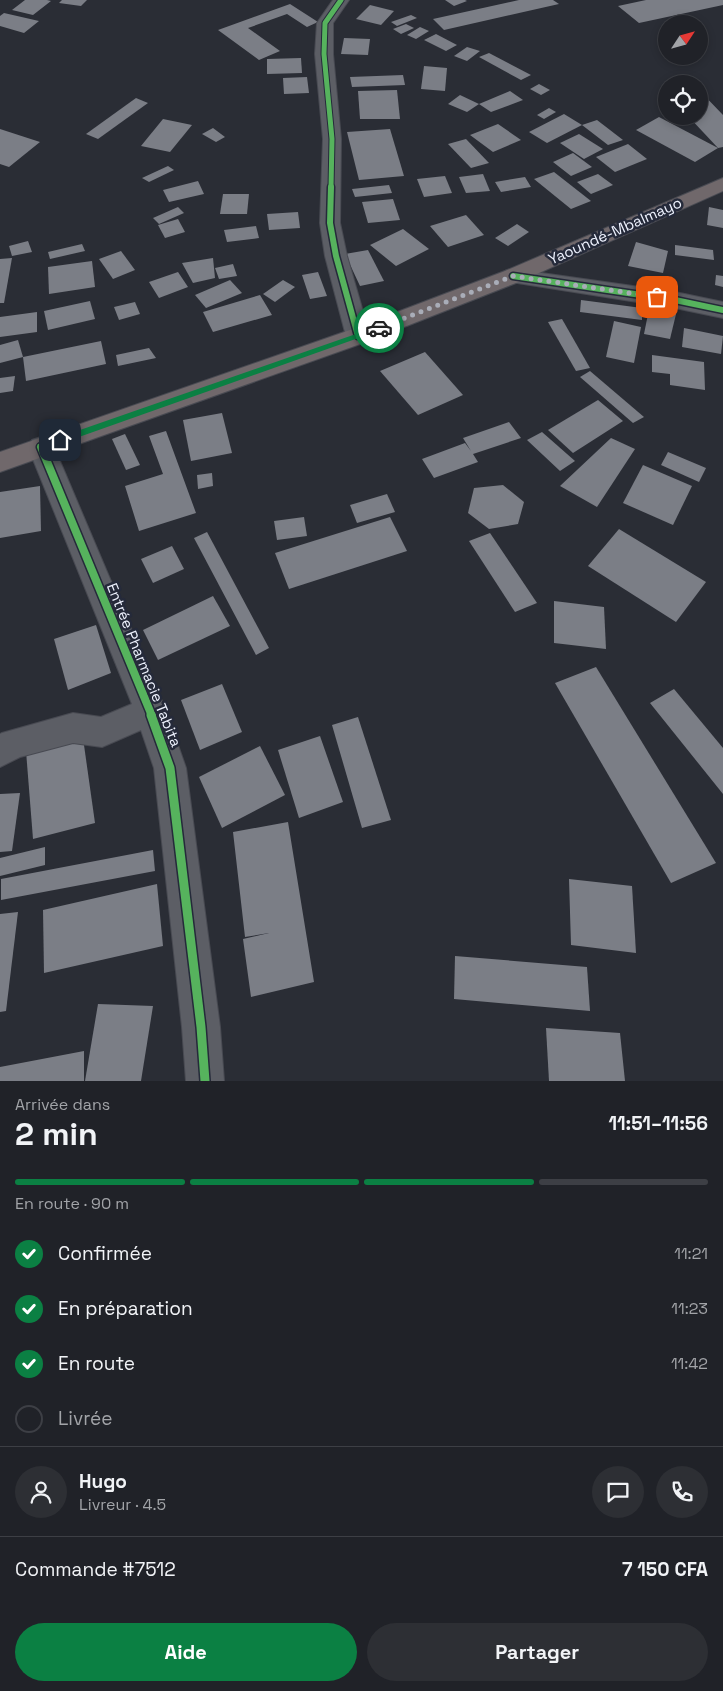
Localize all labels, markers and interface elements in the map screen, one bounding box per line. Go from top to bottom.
north arrow [658,15,708,65]
map controls [658,15,708,125]
button: locate [658,75,708,125]
street label: Yaoundé-Mbalmayo [545,193,684,269]
pin [636,276,678,318]
icon: bag [643,283,671,311]
courier [354,303,404,353]
icon: car [365,314,393,342]
pin [39,419,81,461]
icon: home [46,426,74,454]
street label: Entrée Pharmacie Tabita [103,580,186,750]
text: Arrivée dans [15,1094,110,1115]
text: 11:51–11:56 [608,1111,708,1136]
text: 2 min [15,1114,98,1154]
text: En route · 90 m [15,1193,129,1214]
icon: check [15,1240,43,1268]
text: Confirmée [58,1241,152,1266]
text: 11:21 [674,1243,708,1264]
icon: check [15,1295,43,1323]
text: En préparation [58,1296,193,1321]
text: 11:23 [671,1298,708,1319]
icon: check [15,1350,43,1378]
text: En route [58,1351,135,1376]
text: 11:42 [671,1353,708,1374]
text: Livrée [58,1406,113,1431]
button: person [15,1466,67,1518]
button: chat [592,1466,644,1518]
button: phone [656,1466,708,1518]
text: Hugo [79,1469,127,1494]
text: Livreur · 4.5 [79,1494,166,1515]
text: Commande #7512 [15,1557,176,1582]
text: 7 150 CFA [622,1557,708,1582]
button: Aide [15,1623,357,1681]
button: Partager [367,1623,708,1681]

